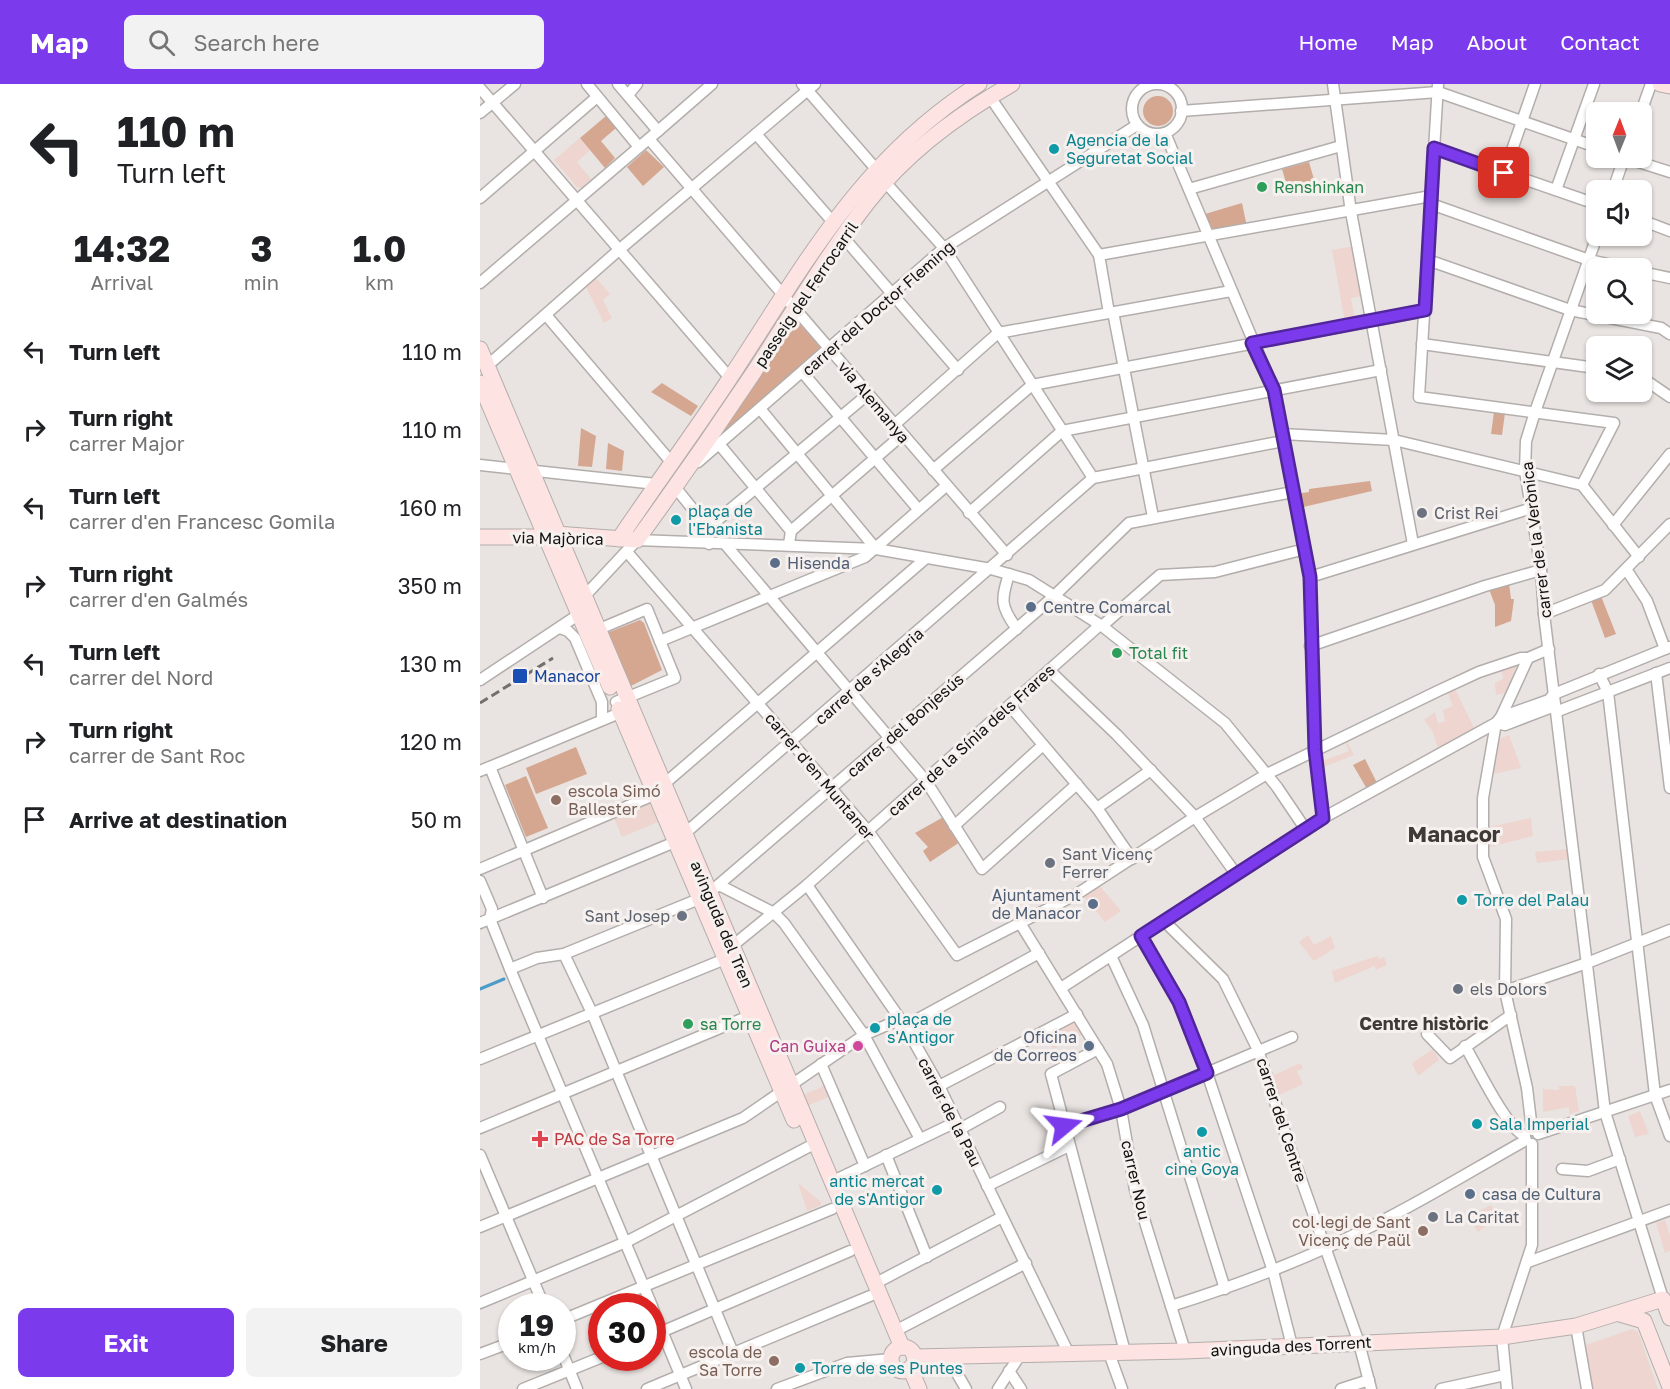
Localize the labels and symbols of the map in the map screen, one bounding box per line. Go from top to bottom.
north arrow [1586,102,1652,168]
place label: Agencia de la Seguretat Social [1066,130,1193,168]
marker: Agencia de la Seguretat Social [1047,142,1061,156]
pin [1478,147,1529,198]
place label: Renshinkan [1274,177,1364,197]
marker: Renshinkan [1255,180,1269,194]
street label: passeig del Ferrocarril [750,217,862,371]
street label: carrer del Doctor Fleming [798,236,958,380]
street label: via Alemanya [834,357,914,447]
street label: carrer de la Verònica [1516,461,1556,619]
place label: plaça de l'Ebanista [688,501,763,539]
place label: Crist Rei [1434,503,1499,523]
marker: Crist Rei [1415,506,1429,520]
marker: plaça de l'Ebanista [669,513,683,527]
street label: via Majòrica [512,527,604,549]
place label: Hisenda [787,553,850,573]
marker: Hisenda [768,556,782,570]
place label: Centre Comarcal [1043,597,1171,617]
marker: Centre Comarcal [1024,600,1038,614]
street label: carrer de s'Alegria [811,623,927,729]
place label: Total fit [1129,643,1188,663]
marker: Total fit [1110,646,1124,660]
street label: carrer de la Sínia dels Frares [883,660,1059,820]
place label: Manacor [534,666,600,686]
marker: Manacor [511,667,529,685]
street label: carrer del Bonjesús [843,669,967,781]
street label: carrer d'en Muntaner [761,708,879,844]
place label: escola Simó Ballester [568,781,661,819]
marker: escola Simó Ballester [549,793,563,807]
district label: Manacor [1408,820,1501,847]
place label: Sant Vicenç Ferrer [1062,844,1153,882]
marker: Sant Vicenç Ferrer [1043,856,1057,870]
street label: avinguda del Tren [686,857,758,991]
place label: Ajuntament de Manacor [992,885,1081,923]
place label: Torre del Palau [1474,890,1589,910]
marker: Torre del Palau [1455,893,1469,907]
marker: Ajuntament de Manacor [1086,897,1100,911]
place label: Sant Josep [585,906,670,926]
marker: Sant Josep [675,909,689,923]
place label: els Dolors [1470,979,1547,999]
marker: els Dolors [1451,982,1465,996]
place label: plaça de s'Antigor [887,1009,955,1047]
district label: Centre històric [1359,1012,1489,1034]
place label: sa Torre [700,1014,761,1034]
marker: sa Torre [681,1017,695,1031]
marker: plaça de s'Antigor [868,1021,882,1035]
place label: Oficina de Correos [994,1027,1077,1065]
place label: Can Guixa [769,1036,846,1056]
marker: Can Guixa [851,1039,865,1053]
marker: Oficina de Correos [1082,1039,1096,1053]
street label: carrer de la Pau [914,1054,986,1170]
street label: carrer del Centre [1252,1055,1312,1185]
position arrow [1032,1094,1096,1158]
place label: Sala Imperial [1489,1114,1589,1134]
marker: Sala Imperial [1470,1117,1484,1131]
marker: antic cine Goya [1195,1125,1209,1139]
place label: PAC de Sa Torre [554,1129,675,1149]
marker: PAC de Sa Torre [531,1130,549,1148]
street label: carrer Nou [1117,1138,1155,1222]
place label: antic cine Goya [1165,1141,1239,1179]
place label: antic mercat de s'Antigor [829,1171,925,1209]
marker: antic mercat de s'Antigor [930,1183,944,1197]
place label: casa de Cultura [1482,1184,1601,1204]
marker: casa de Cultura [1463,1187,1477,1201]
place label: La Caritat [1445,1207,1519,1227]
marker: La Caritat [1426,1210,1440,1224]
place label: col·legi de Sant Vicenç de Paül [1292,1212,1411,1250]
marker: col·legi de Sant Vicenç de Paül [1416,1224,1430,1238]
speed limit sign: 30 [588,1293,666,1371]
street label: avinguda des Torrent [1210,1332,1372,1360]
place label: escola de Sa Torre [689,1342,762,1380]
marker: escola de Sa Torre [767,1354,781,1368]
place label: Torre de ses Puntes [812,1358,963,1378]
marker: Torre de ses Puntes [793,1361,807,1375]

